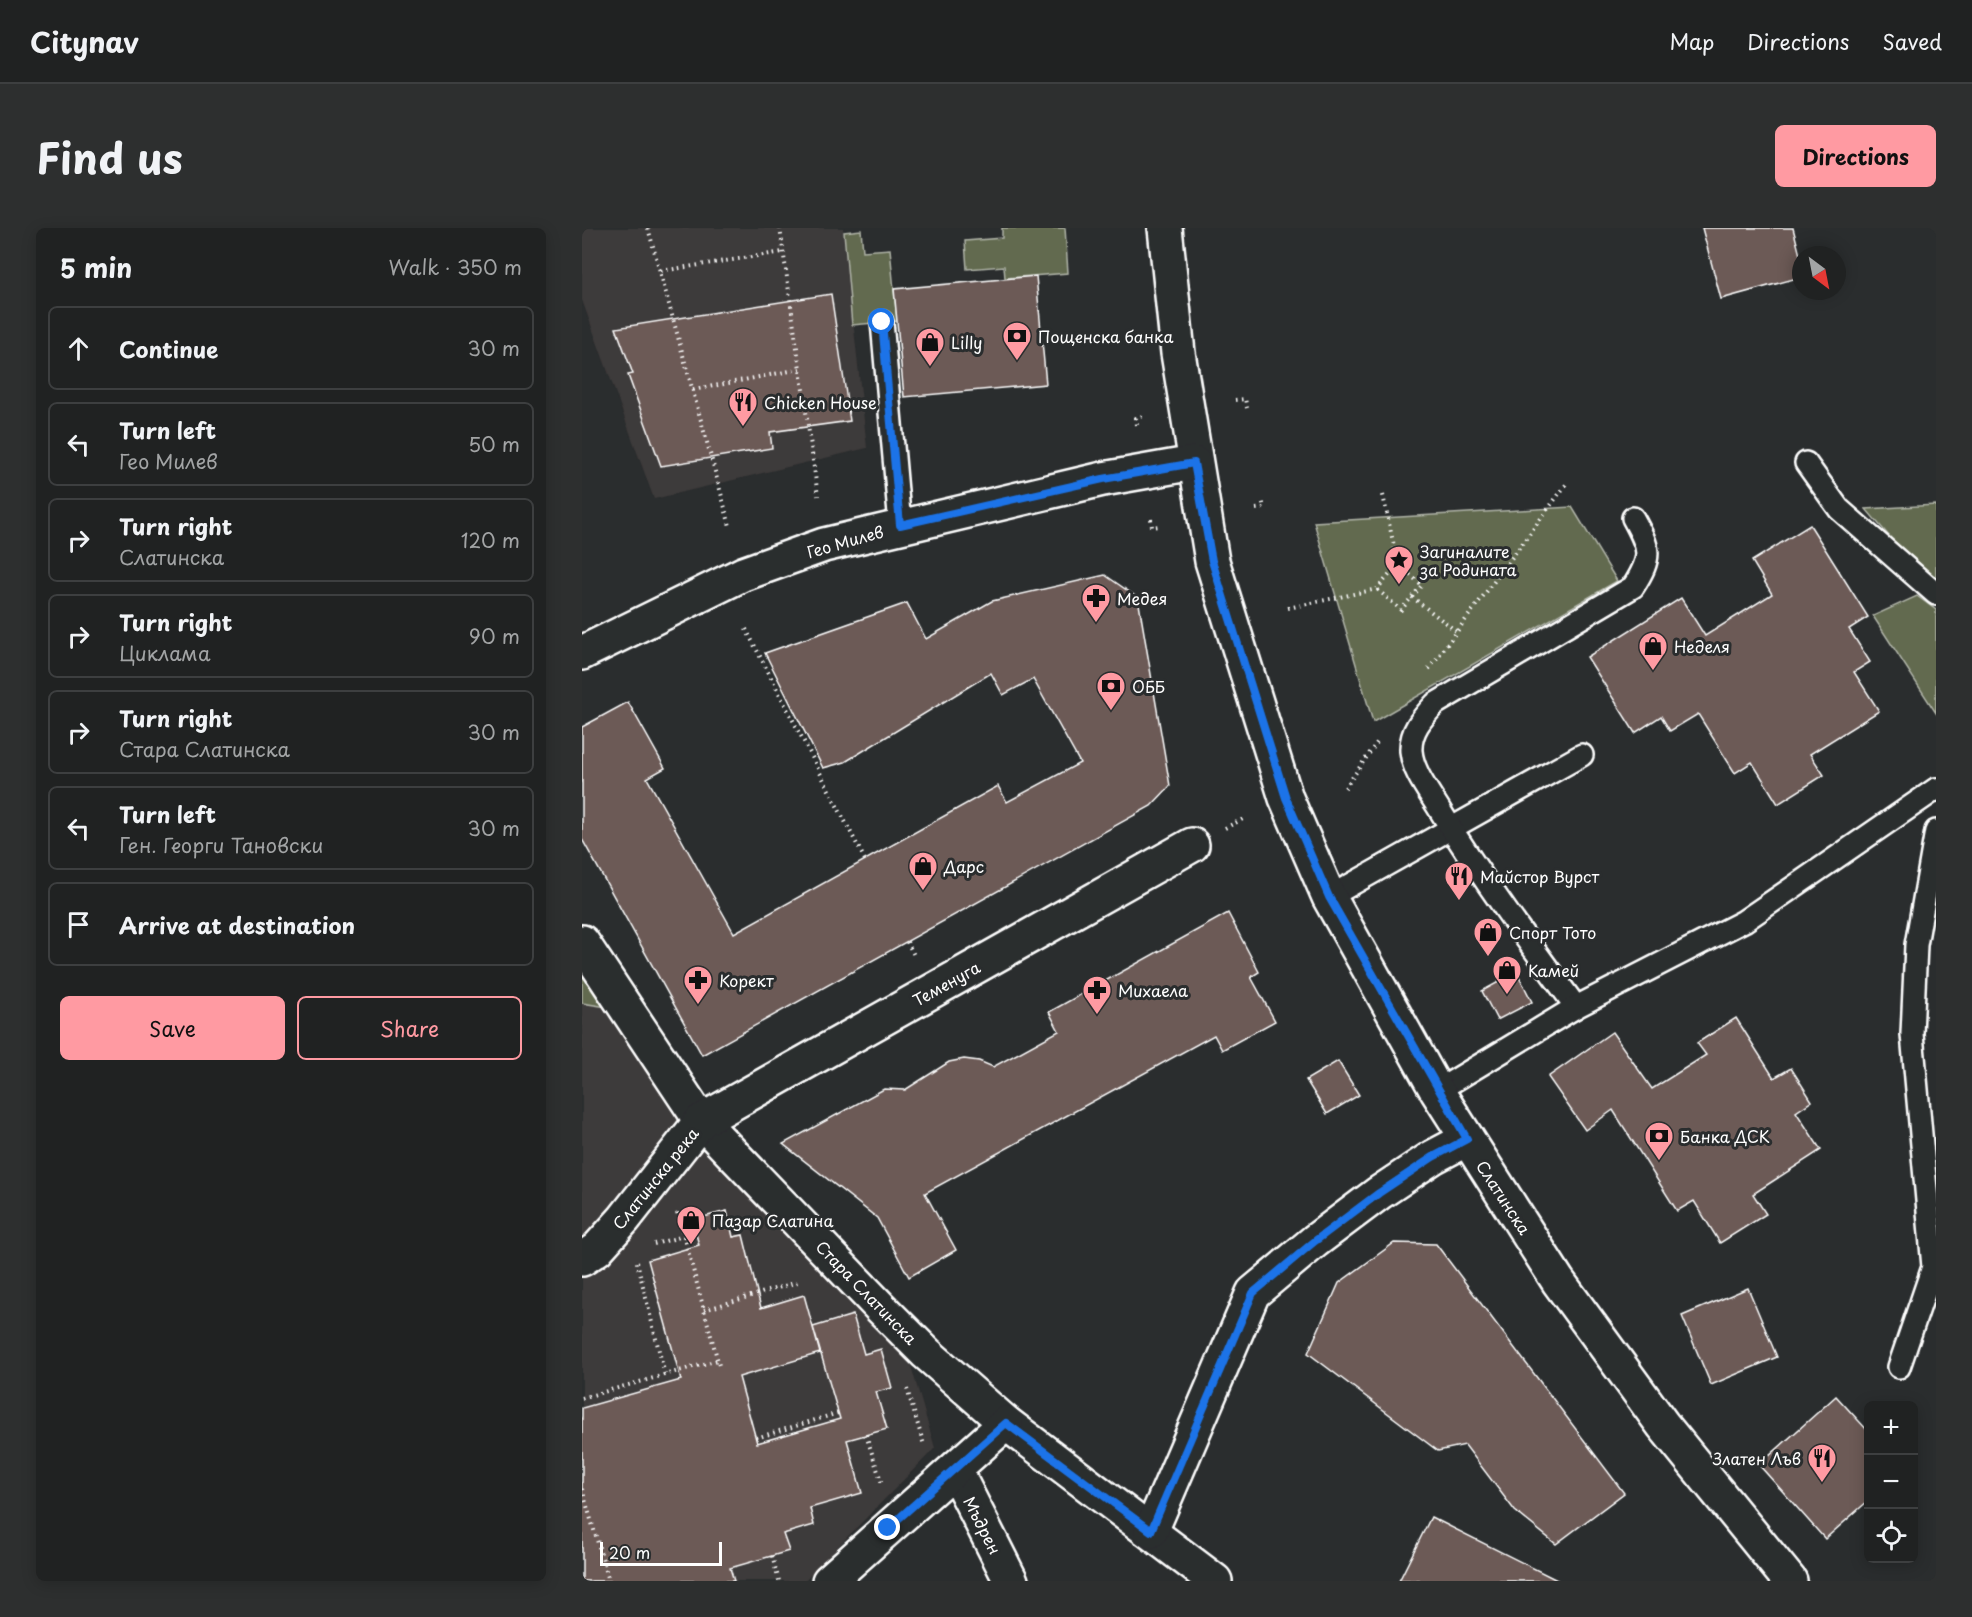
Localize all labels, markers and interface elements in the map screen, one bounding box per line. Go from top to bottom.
text: Citynav [30,20,139,63]
text: Map [1669,25,1714,57]
text: Directions [1747,25,1849,57]
text: Saved [1882,25,1942,57]
text: Find us [36,125,183,188]
button: Directions [1775,125,1936,187]
north arrow [1792,246,1846,300]
text: 5 min [60,248,132,287]
text: Walk · 350 m [389,252,522,282]
route start [868,308,894,334]
bank icon: Пощенска банка [1001,320,1033,362]
place label: Пощенска банка [1038,324,1173,348]
shop icon: Lilly [914,326,946,368]
place label: Lilly [951,330,982,354]
icon: ahead [62,332,95,365]
text: Continue [119,332,218,365]
text: 30 m [467,333,520,363]
restaurant icon: Chicken House [727,386,759,428]
place label: Chicken House [764,390,877,414]
text: Turn left [119,413,216,446]
icon: left [62,428,95,461]
text: 50 m [468,429,520,459]
text: Гео Милев [119,446,218,476]
text: Turn right [119,509,232,542]
street label: Гео Милев [804,519,886,563]
icon: right [62,524,95,557]
text: 120 m [461,525,520,555]
place label: Загиналите за Родината [1419,539,1517,581]
text: Слатинска [119,542,224,572]
place icon: Загиналите за Родината [1383,544,1415,586]
pharmacy icon: Медея [1080,582,1112,624]
place label: Медея [1117,586,1167,610]
text: Turn right [119,605,232,638]
icon: right [62,620,95,653]
text: 90 m [469,621,520,651]
shop icon: Неделя [1637,630,1669,672]
place label: Неделя [1674,634,1730,658]
text: Циклама [119,638,211,668]
bank icon: ОББ [1095,670,1127,712]
place label: ОББ [1132,674,1165,698]
text: Turn right [119,701,232,734]
icon: right [62,716,95,749]
text: 30 m [467,717,520,747]
text: Стара Слатинска [119,734,290,764]
text: Turn left [119,797,216,830]
icon: left [62,812,95,845]
text: 30 m [467,813,520,843]
text: Ген. Георги Тановски [119,830,323,860]
shop icon: Дарс [907,850,939,892]
place label: Дарс [943,854,984,878]
restaurant icon: Майстор Вурст [1443,860,1475,902]
place label: Майстор Вурст [1480,864,1599,888]
icon: arrive [62,908,95,941]
text: Arrive at destination [119,908,355,941]
shop icon: Спорт Тото [1472,916,1504,958]
place label: Спорт Тото [1509,920,1596,944]
shop icon: Камей [1491,954,1523,996]
street label: Теменуга [908,955,984,1011]
place label: Камей [1528,958,1579,982]
pharmacy icon: Корект [682,964,714,1006]
place label: Корект [719,968,774,992]
pharmacy icon: Михаела [1081,974,1113,1016]
place label: Михаела [1118,978,1188,1002]
button: Save [60,996,285,1060]
button: Share [297,996,522,1060]
bank icon: Банка ДСК [1643,1120,1675,1162]
street label: Слатинска река [606,1122,704,1234]
place label: Банка ДСК [1680,1124,1770,1148]
street label: Слатинска [1471,1155,1537,1239]
shop icon: Пазар Слатина [675,1204,707,1246]
place label: Пазар Слатина [712,1208,834,1232]
street label: Стара Слатинска [811,1235,923,1350]
map controls [1864,1401,1918,1563]
button: + [1864,1401,1918,1455]
restaurant icon: Златен Лъв [1806,1442,1838,1484]
place label: Златен Лъв [1712,1446,1801,1470]
button: − [1864,1455,1918,1509]
street label: Мъдрен [958,1492,1008,1558]
button: locate [1864,1509,1918,1563]
route end [874,1514,900,1540]
scale bar [600,1539,722,1566]
text: 20 m [609,1540,650,1564]

